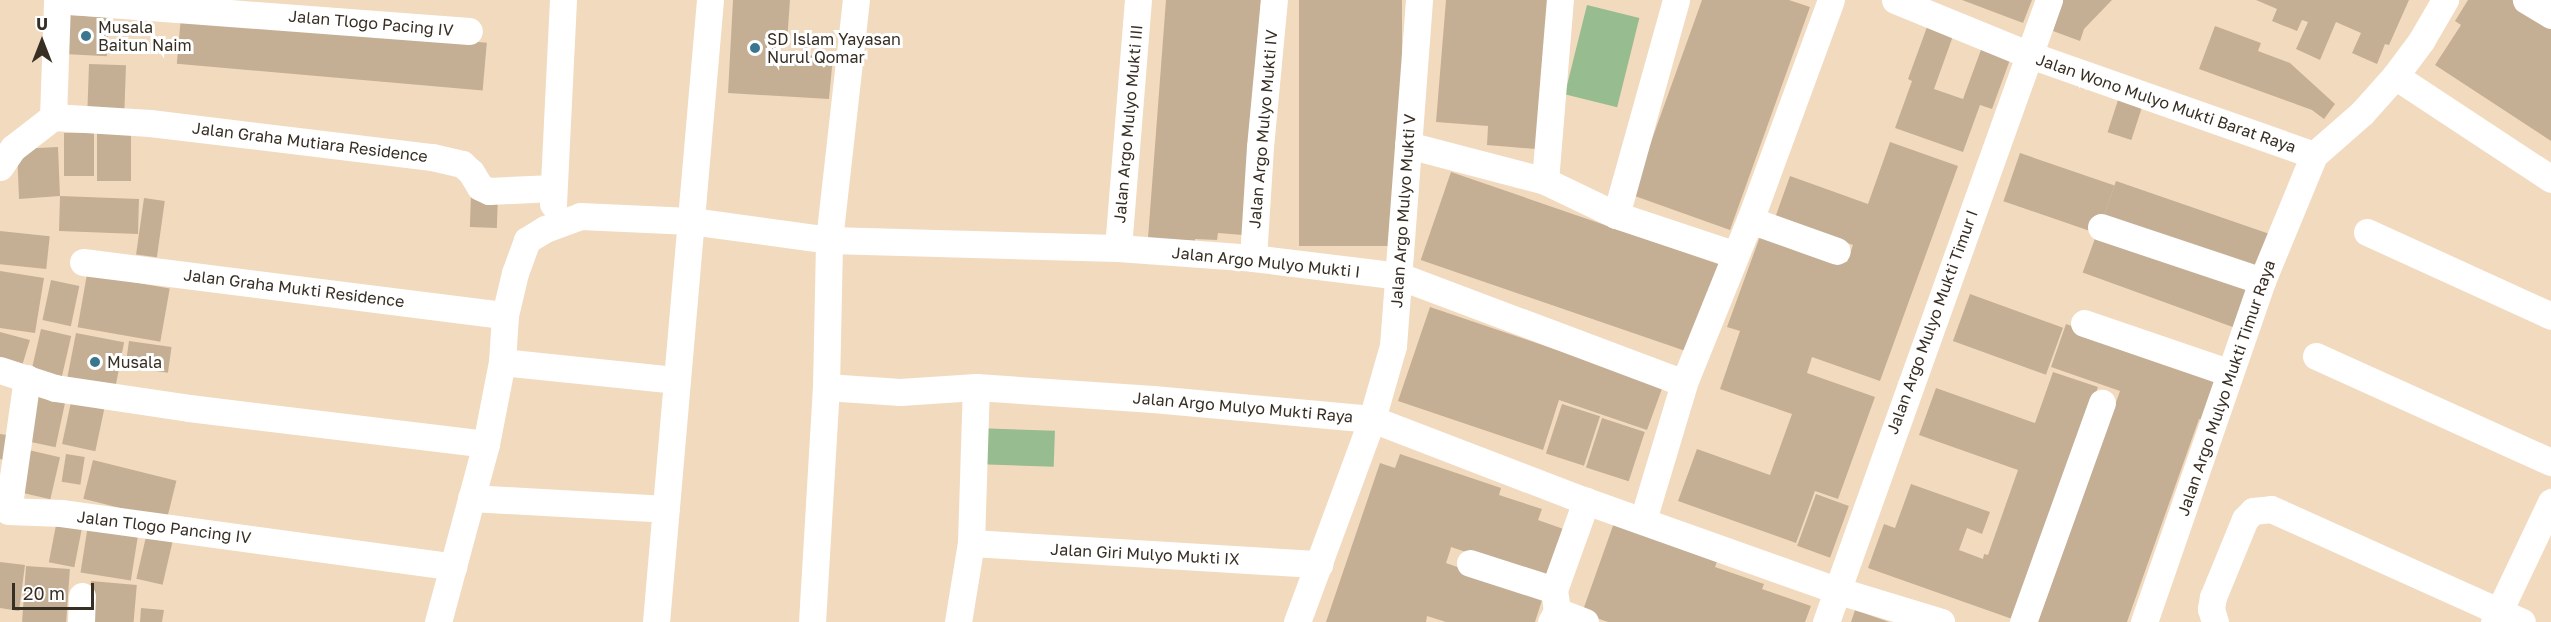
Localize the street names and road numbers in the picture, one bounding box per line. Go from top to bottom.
street label: Jalan Tlogo Pacing IV [288,6,454,40]
street label: Jalan Argo Mulyo Mukti III [1110,24,1146,224]
street label: Jalan Argo Mulyo Mukti IV [1245,29,1281,229]
street label: Jalan Wono Mulyo Mukti Barat Raya [2033,49,2299,157]
street label: Jalan Argo Mulyo Mukti V [1387,113,1419,309]
street label: Jalan Graha Mutiara Residence [191,118,429,166]
street label: Jalan Argo Mulyo Mukti Timur I [1882,207,1982,437]
street label: Jalan Argo Mulyo Mukti I [1171,243,1361,281]
street label: Jalan Argo Mulyo Mukti Timur Raya [2173,258,2279,518]
street label: Jalan Graha Mukti Residence [182,265,406,311]
street label: Jalan Argo Mulyo Mukti Raya [1132,388,1354,426]
street label: Jalan Tlogo Pancing IV [76,507,252,547]
street label: Jalan Giri Mulyo Mukti IX [1050,539,1240,569]

